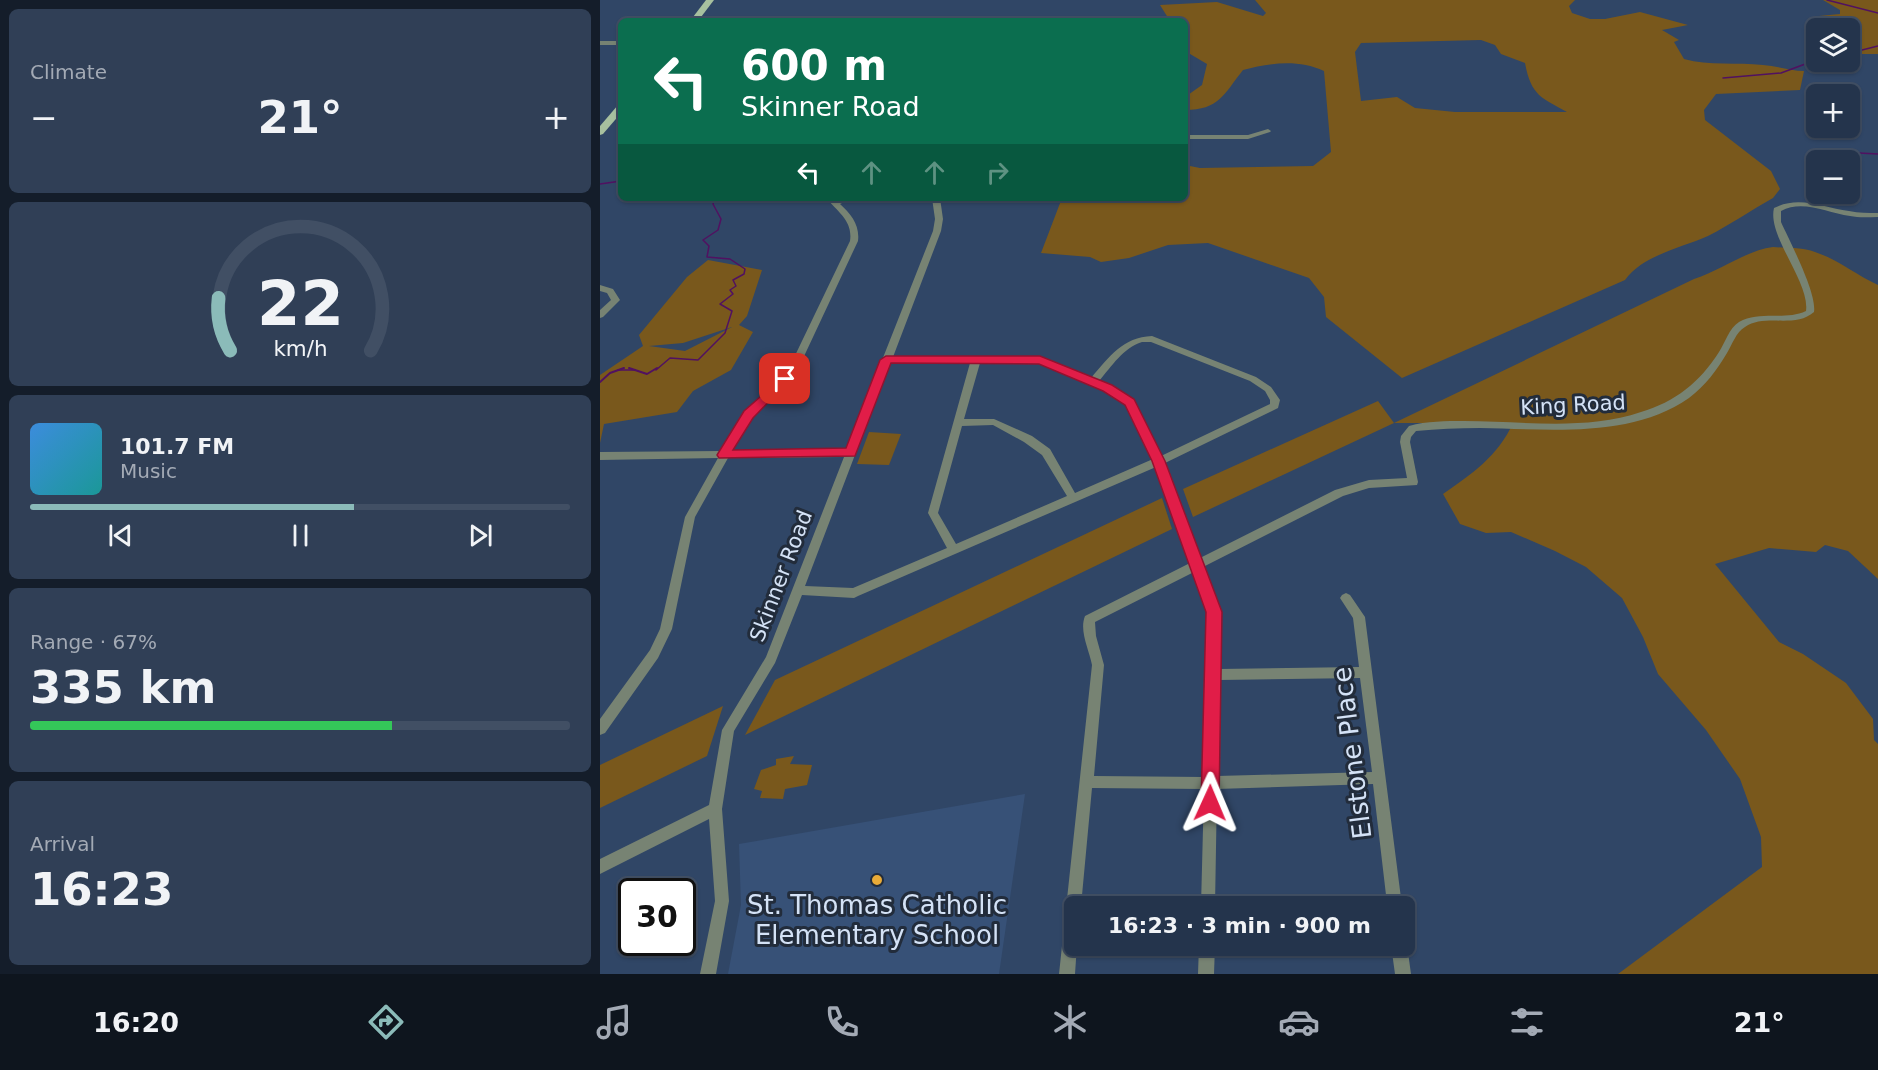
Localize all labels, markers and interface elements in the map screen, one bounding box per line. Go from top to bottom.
map controls [1806,18,1860,204]
button: layers [1806,18,1860,72]
text: 600 m [741,41,887,90]
icon: left [642,42,720,120]
text: Climate [30,60,107,84]
button: + [1806,84,1860,138]
text: 21° [257,91,343,144]
text: Skinner Road [741,91,920,122]
text: − [30,98,58,137]
text: + [542,98,570,137]
button: − [1806,150,1860,204]
icon: left [792,156,825,189]
icon: ahead [855,156,888,189]
icon: ahead [918,156,951,189]
icon: right [981,156,1014,189]
text: 22 [257,267,343,340]
text: km/h [273,336,327,361]
pin [759,353,810,404]
icon: arrive [768,362,801,395]
street label: King Road [1520,390,1626,420]
text: 101.7 FM [120,434,234,459]
text: Music [120,459,177,483]
street label: Skinner Road [745,507,817,645]
icon: previous [104,519,137,552]
icon: pause [284,519,317,552]
icon: next [464,519,497,552]
text: Range · 67% [30,630,157,654]
text: 335 km [30,661,216,714]
street label: Elstone Place [1327,665,1377,841]
position arrow [1178,771,1242,835]
text: Arrival [30,832,95,856]
text: 16:23 [30,863,173,916]
marker: St. Thomas Catholic Elementary School [870,873,884,887]
speed limit sign: 30 [618,878,696,956]
place label: St. Thomas Catholic Elementary School [747,890,1007,950]
text: 16:23 · 3 min · 900 m [1108,913,1371,938]
icon: directions [365,1001,407,1043]
icon: music [593,1001,635,1043]
icon: phone [821,1001,863,1043]
icon: climate [1049,1001,1091,1043]
icon: car [1278,1001,1320,1043]
icon: filters [1506,1001,1548,1043]
text: 16:20 [93,1007,179,1038]
text: 21° [1734,1007,1785,1038]

